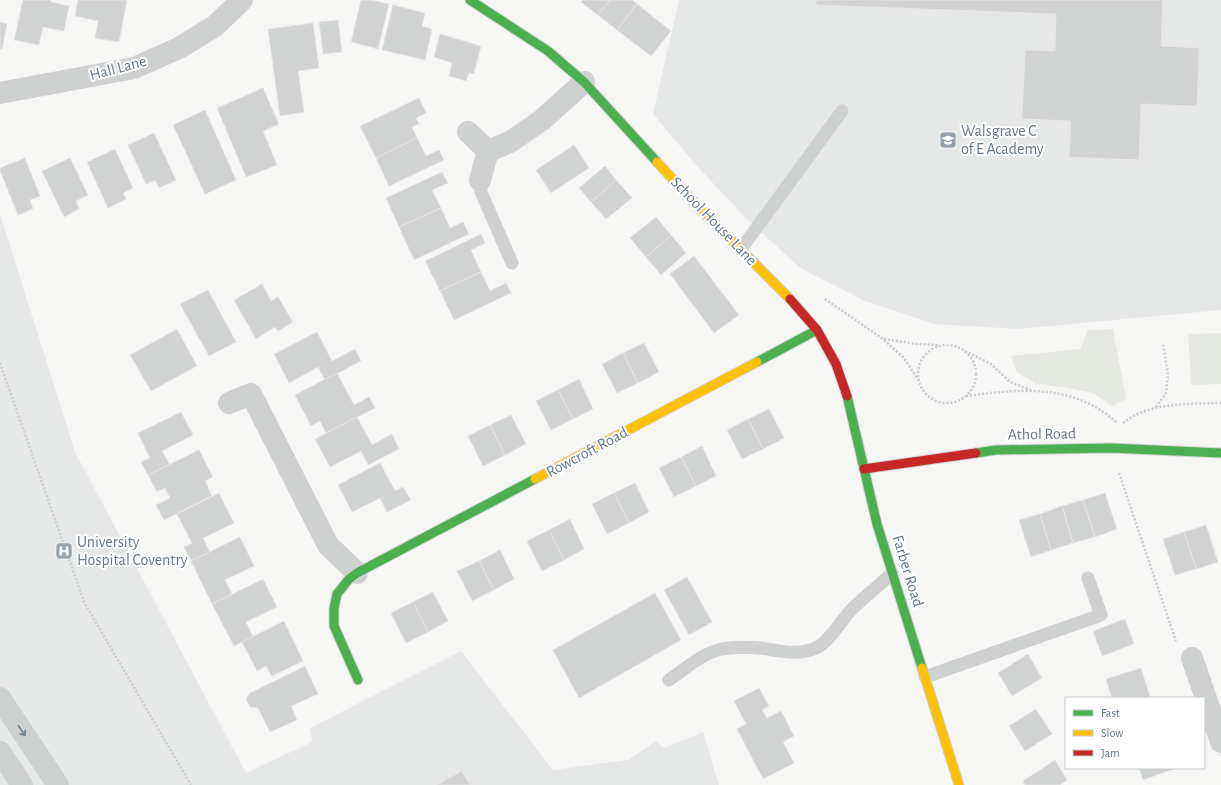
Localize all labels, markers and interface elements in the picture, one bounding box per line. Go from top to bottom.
street label: Hall Lane [88,53,148,83]
place label: Walsgrave C of E Academy [961,123,1044,158]
school or university icon: Walsgrave C of E Academy [938,130,958,150]
street label: School House Lane [668,174,760,268]
street label: Rowcroft Road [544,424,630,480]
street label: Athol Road [1008,425,1076,443]
street label: Farber Road [890,533,926,609]
place label: University Hospital Coventry [77,534,188,569]
hospital icon: University Hospital Coventry [54,541,74,561]
legend [1065,697,1205,769]
text: Fast [1101,707,1120,719]
one-way arrow [18,725,26,736]
text: Slow [1101,727,1123,739]
text: Jam [1101,747,1120,759]

